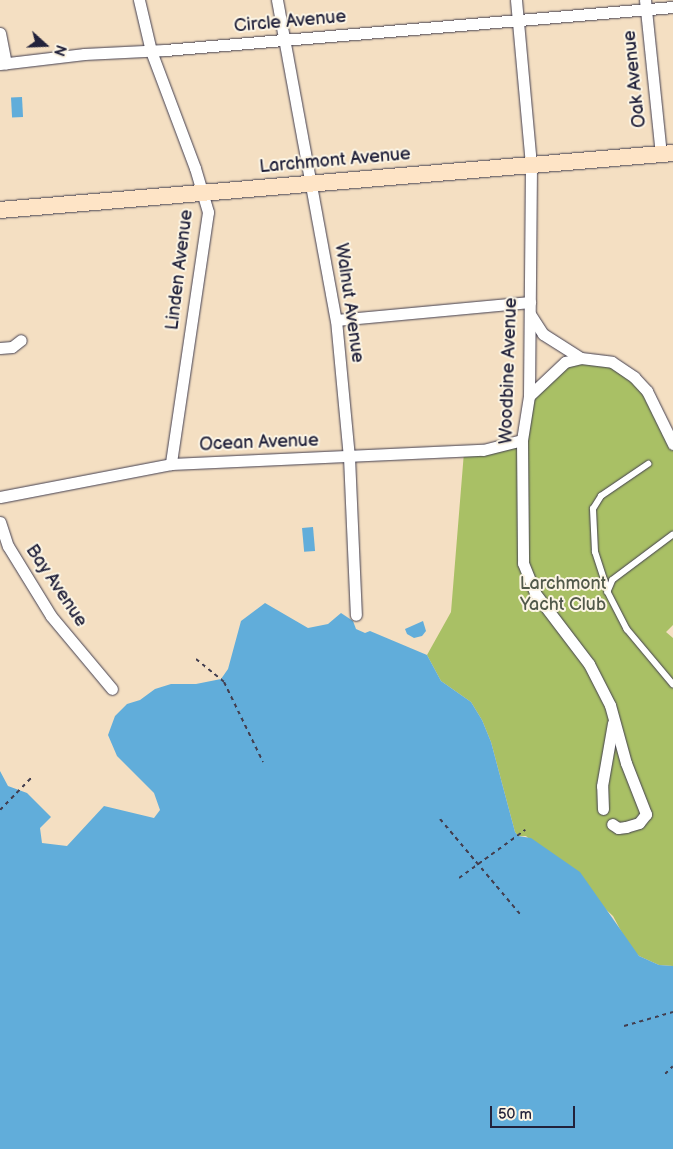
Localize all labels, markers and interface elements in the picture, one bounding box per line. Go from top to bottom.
street label: Circle Avenue [233,6,347,38]
north arrow [20,20,70,70]
street label: Oak Avenue [619,29,651,129]
text: N [50,42,69,58]
street label: Larchmont Avenue [258,144,412,178]
street label: Linden Avenue [162,209,198,331]
street label: Walnut Avenue [330,242,368,364]
street label: Woodbine Avenue [496,297,522,445]
street label: Ocean Avenue [199,430,319,456]
street label: Bay Avenue [20,540,92,632]
park label: Larchmont Yacht Club [520,574,606,616]
scale bar [493,1096,578,1128]
text: 50 m [498,1105,532,1124]

